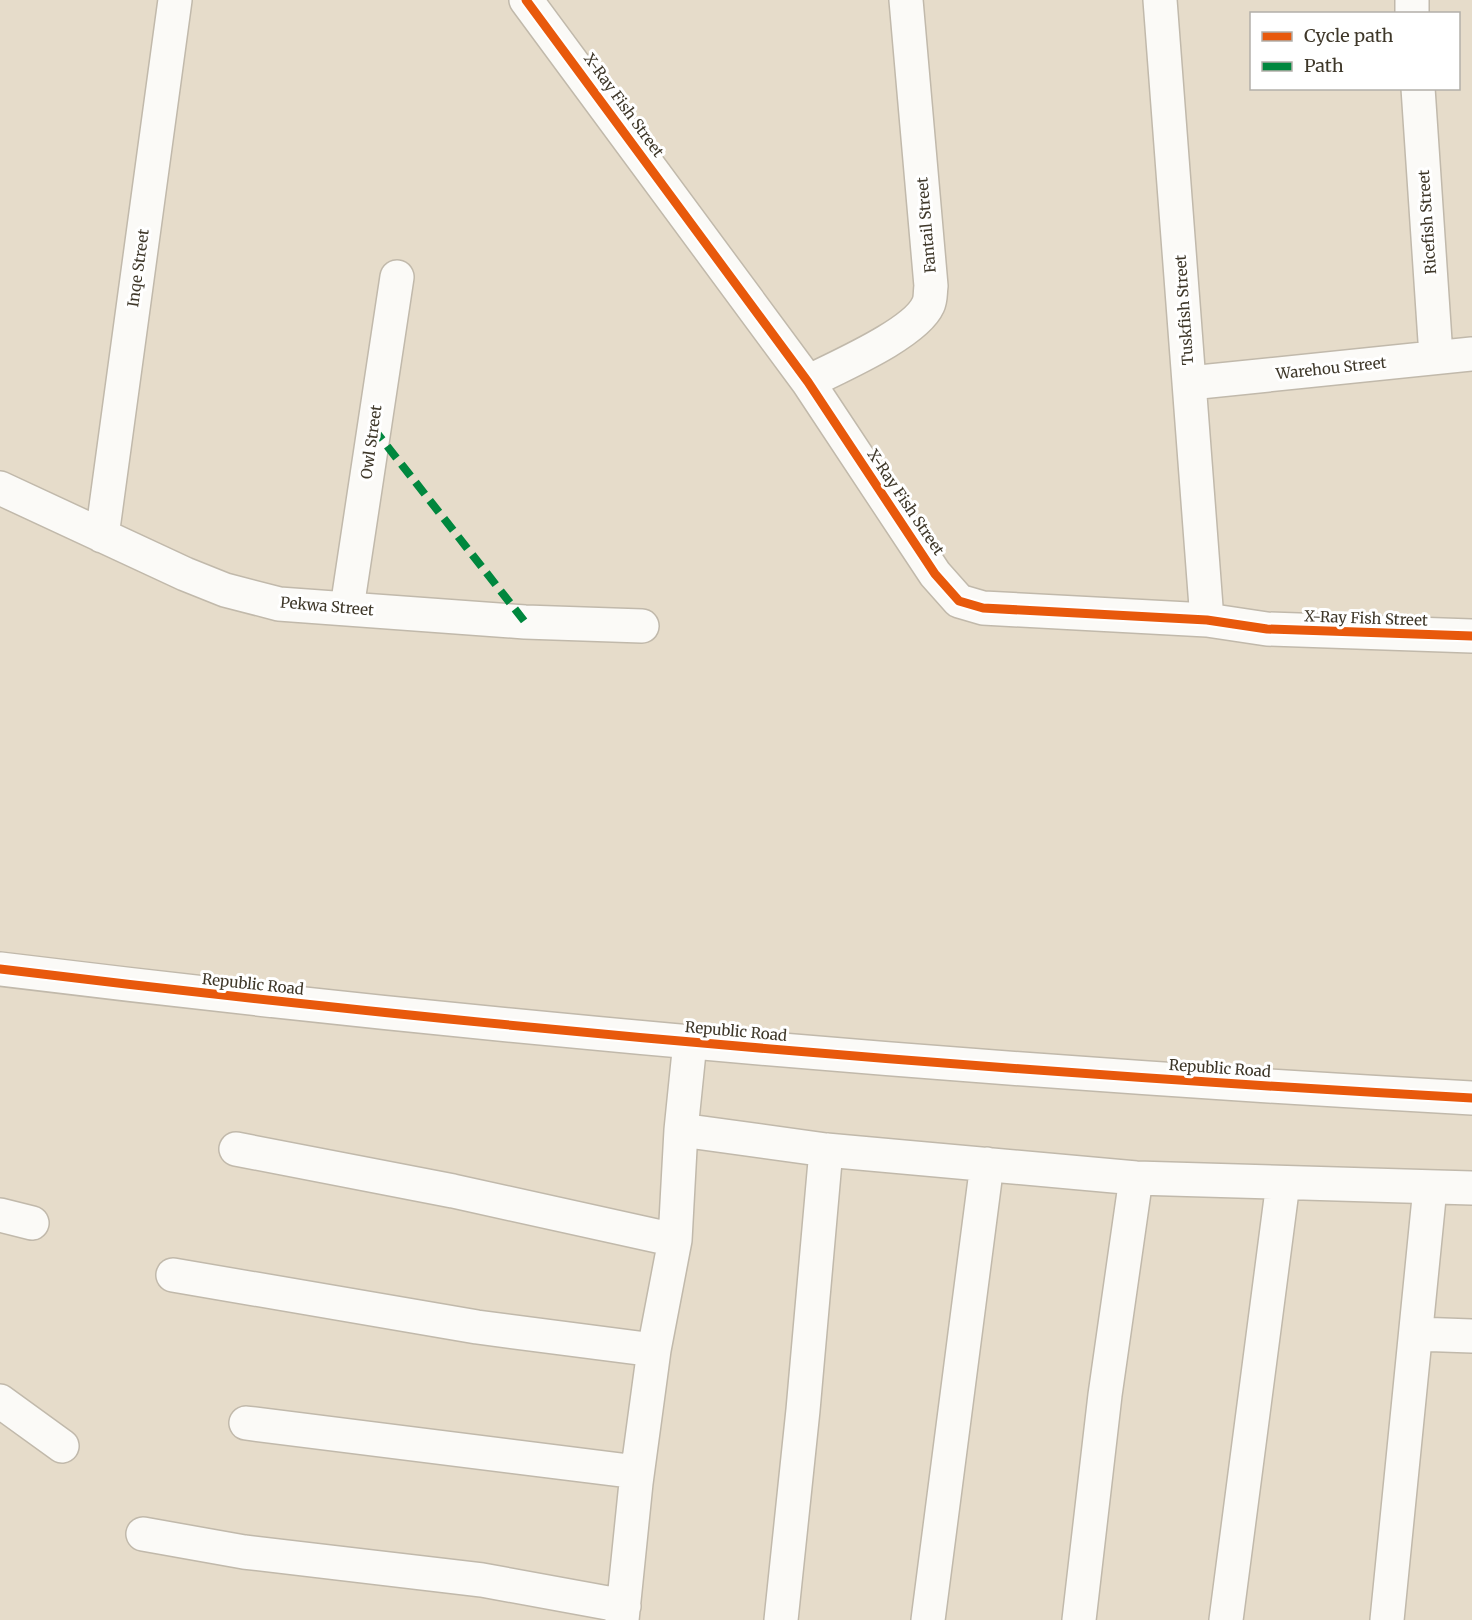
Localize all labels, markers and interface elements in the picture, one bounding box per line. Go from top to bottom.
legend [1250,12,1460,90]
text: Cycle path [1304,24,1394,47]
street label: X-Ray Fish Street [580,49,668,161]
text: Path [1304,54,1344,77]
street label: Ricefish Street [1414,169,1440,275]
street label: Fantail Street [912,176,940,274]
street label: Inqe Street [123,228,153,308]
street label: Tuskfish Street [1171,254,1197,366]
street label: Warehou Street [1274,353,1387,383]
street label: Owl Street [356,403,386,480]
street label: X-Ray Fish Street [864,445,949,559]
street label: Pekwa Street [279,592,375,620]
street label: X-Ray Fish Street [1304,606,1428,630]
street label: Republic Road [201,969,305,999]
street label: Republic Road [684,1017,788,1045]
street label: Republic Road [1168,1055,1272,1081]

